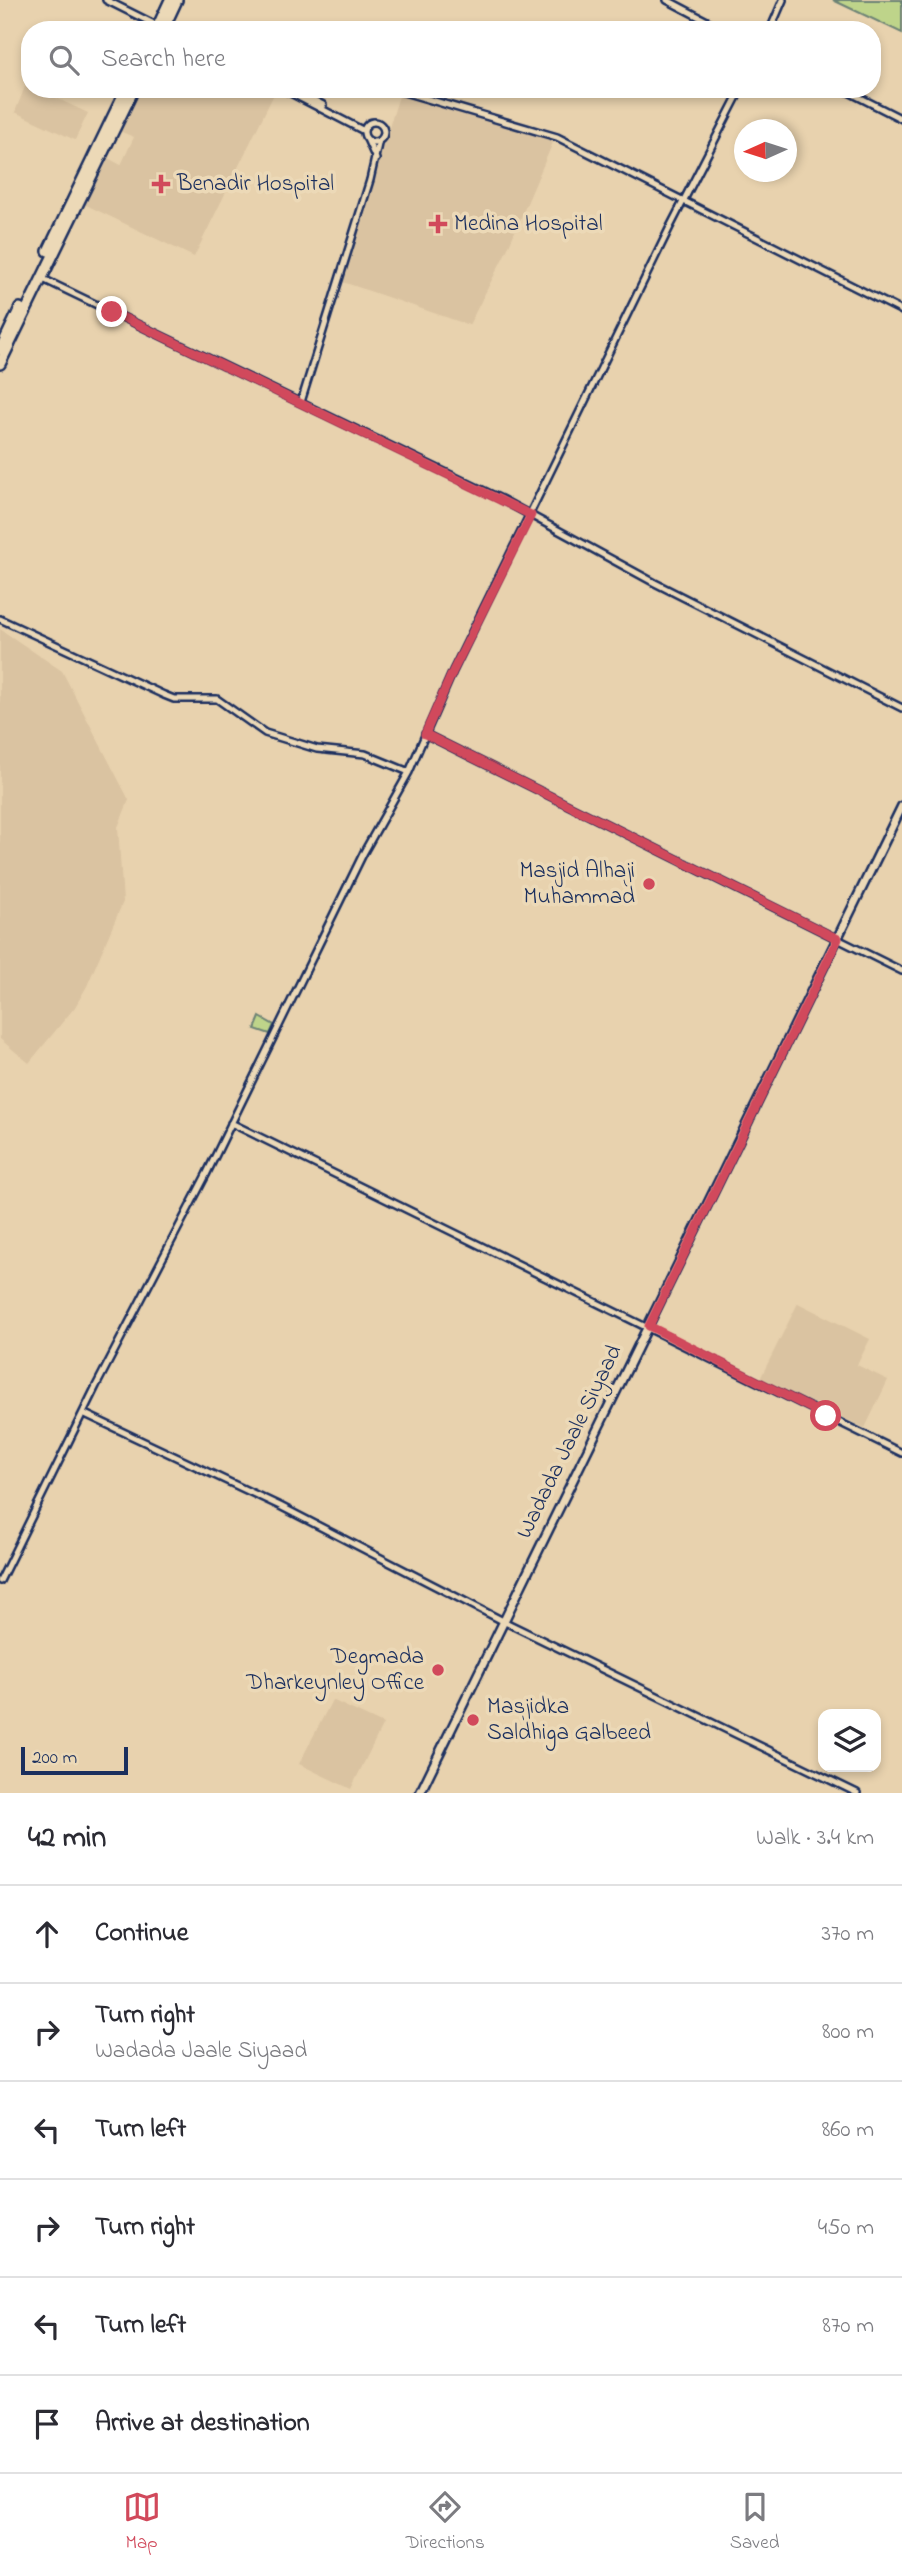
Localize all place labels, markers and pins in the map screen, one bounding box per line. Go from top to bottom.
place label: Benadir Hospital [176,168,334,201]
marker: Benadir Hospital [151,174,171,194]
place label: Medina Hospital [454,208,603,241]
marker: Medina Hospital [428,214,448,234]
place label: Masjid Alhaji Muhammad [519,855,635,914]
marker: Masjid Alhaji Muhammad [641,876,657,892]
place label: Degmada Dharkeynley Office [245,1641,425,1702]
marker: Degmada Dharkeynley Office [430,1662,446,1678]
place label: Masjidka Saldhiga Galbeed [487,1691,651,1751]
marker: Masjidka Saldhiga Galbeed [465,1712,481,1728]

